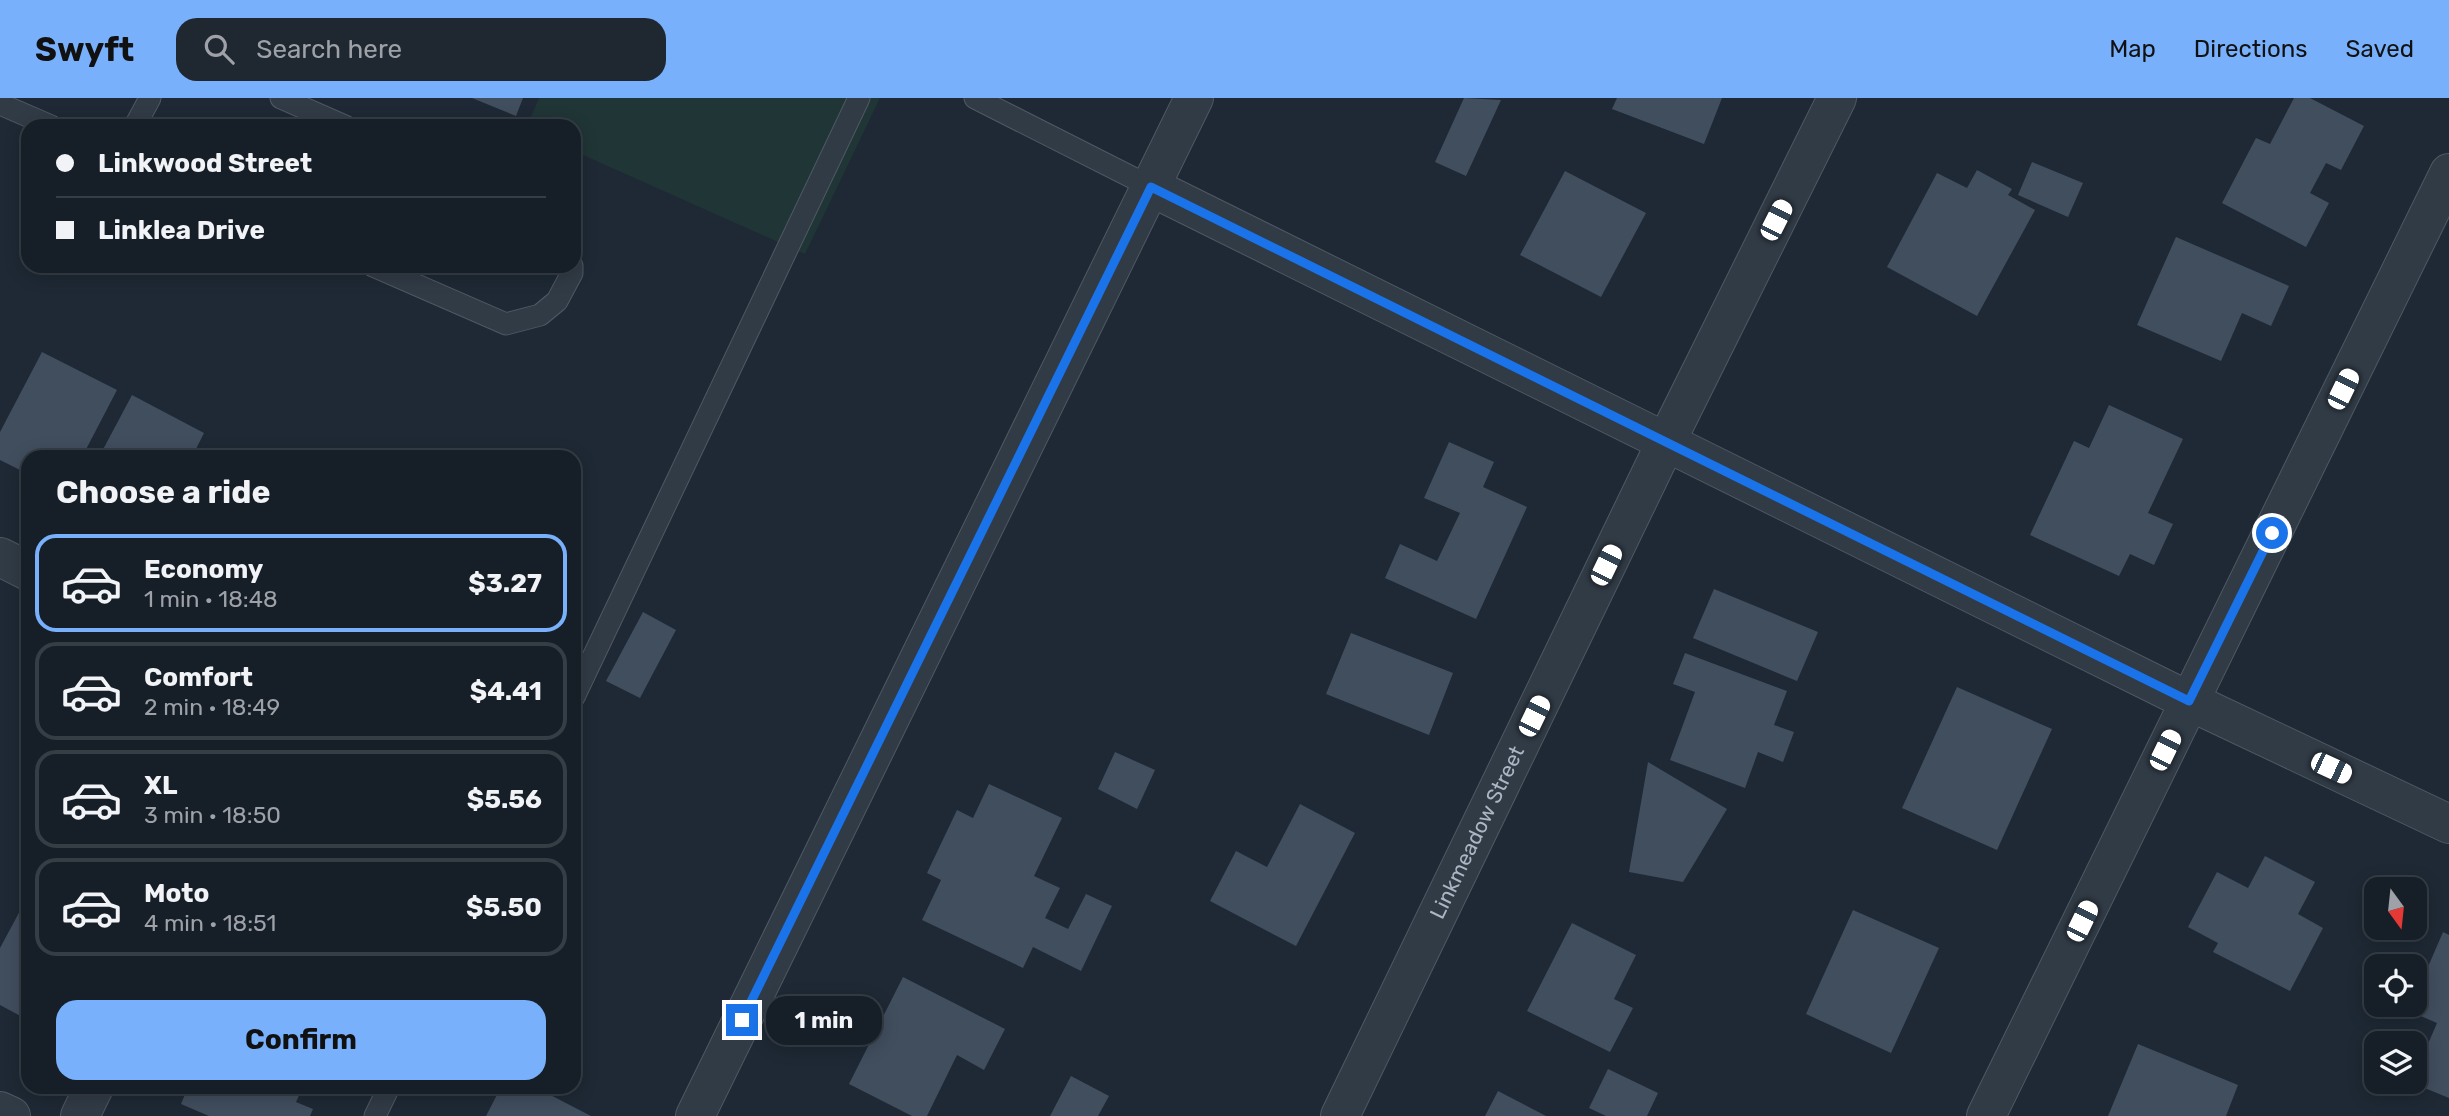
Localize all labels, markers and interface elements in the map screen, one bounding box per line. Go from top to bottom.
search box [176,18,666,81]
text: Swyft [35,30,134,69]
icon: search [200,30,238,68]
text: Search here [256,34,402,65]
text: Map [2109,35,2156,63]
text: Directions [2194,35,2307,63]
text: Saved [2345,35,2414,63]
text: Linkwood Street [98,148,312,179]
car [1758,197,1795,243]
text: Linklea Drive [98,215,265,246]
car [2325,366,2362,412]
text: Choose a ride [56,473,270,511]
route start [2256,517,2288,549]
car [1588,542,1625,588]
icon: car [60,552,123,615]
text: Economy [144,554,263,585]
text: $3.27 [468,568,542,599]
text: 1 min · 18:48 [144,585,278,613]
icon: car [60,660,123,723]
text: Comfort [144,662,253,693]
text: $4.41 [470,676,542,707]
text: 2 min · 18:49 [144,693,280,721]
car [1516,693,1553,739]
car [2147,727,2184,773]
street label: Linkmeadow Street [1424,742,1529,923]
car [2308,750,2355,786]
icon: car [60,768,123,831]
text: XL [144,770,177,801]
text: $5.56 [467,784,542,815]
text: 3 min · 18:50 [144,801,281,829]
icon: car [60,876,123,939]
north arrow [2364,877,2427,940]
map controls [2364,877,2427,1094]
text: Moto [144,878,209,909]
text: $5.50 [466,892,542,923]
car [2064,898,2101,944]
text: 4 min · 18:51 [144,909,276,937]
button: locate [2364,954,2427,1017]
callout: 1 min [766,996,882,1044]
button: Confirm [56,1000,546,1080]
route end [726,1004,758,1036]
text: 1 min [795,1006,853,1034]
button: layers [2364,1031,2427,1094]

